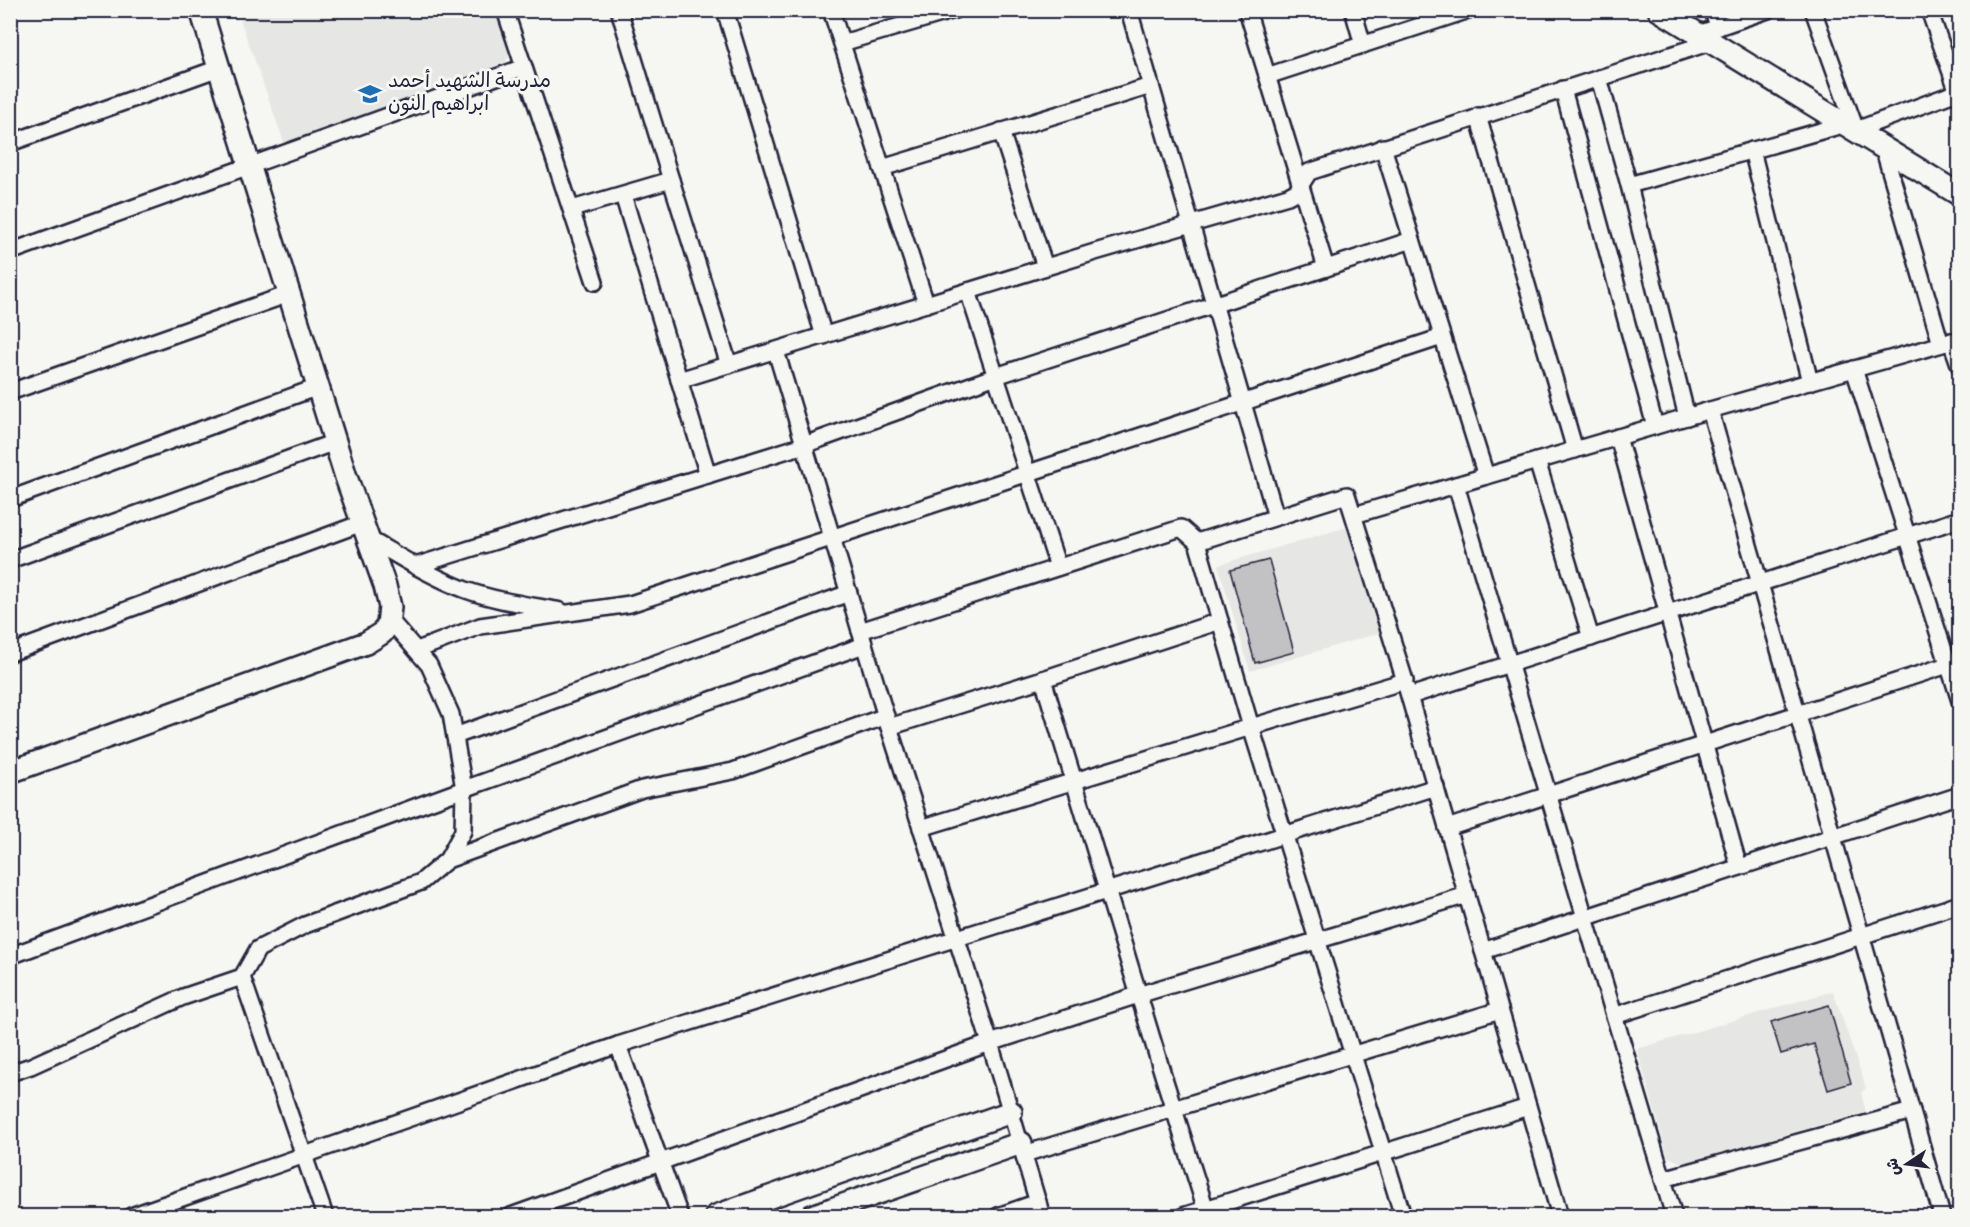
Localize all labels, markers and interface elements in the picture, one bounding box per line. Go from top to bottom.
place label: مدرسة الشهيد أحمد ابراهيم النون [388,68,551,120]
school or university icon: مدرسة الشهيد أحمد ابراهيم النون [357,81,383,107]
north arrow [1877,1134,1937,1194]
text: ش [1881,1156,1908,1178]

